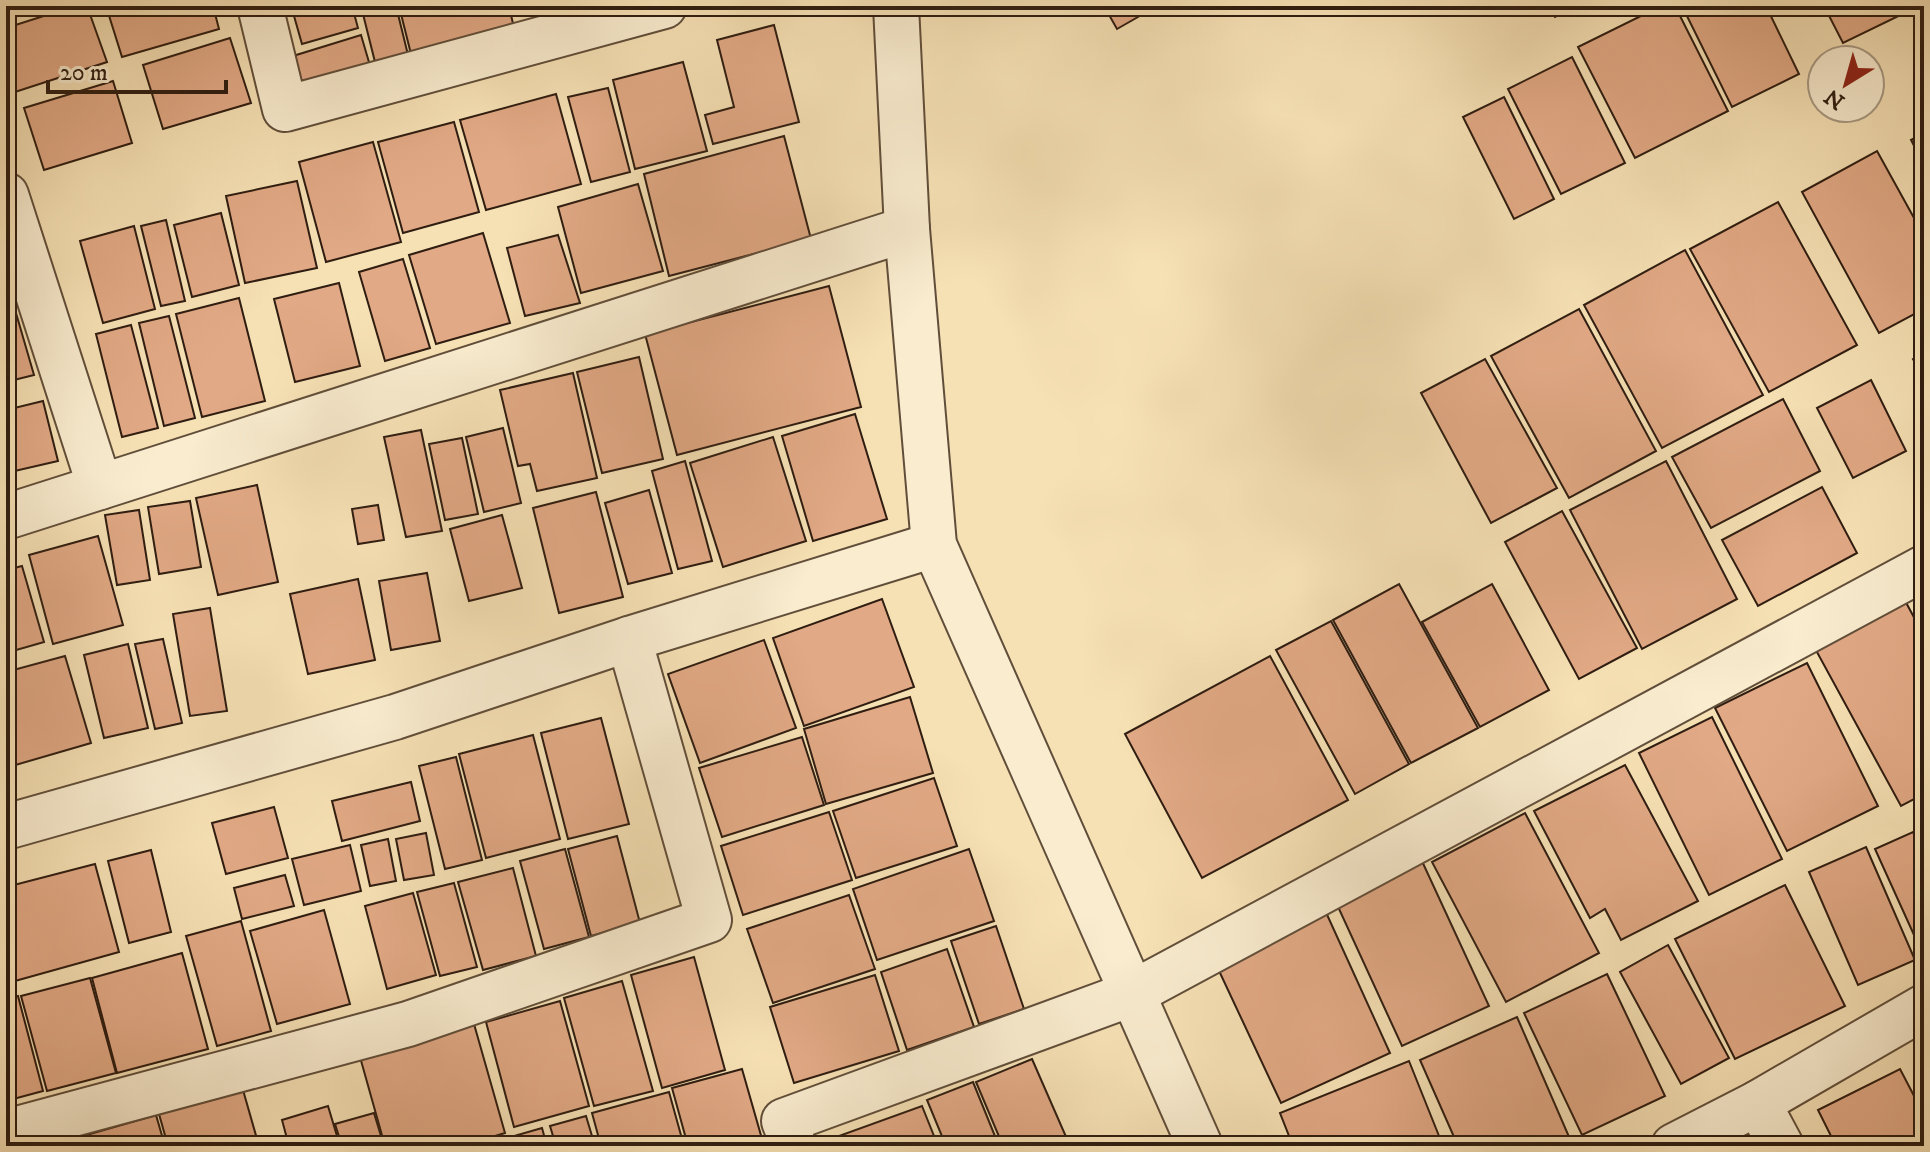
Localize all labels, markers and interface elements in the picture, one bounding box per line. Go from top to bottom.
scale bar [48,44,226,94]
north arrow [1806,44,1886,124]
text: 20 m [60,58,108,88]
text: N [1820,83,1850,115]

